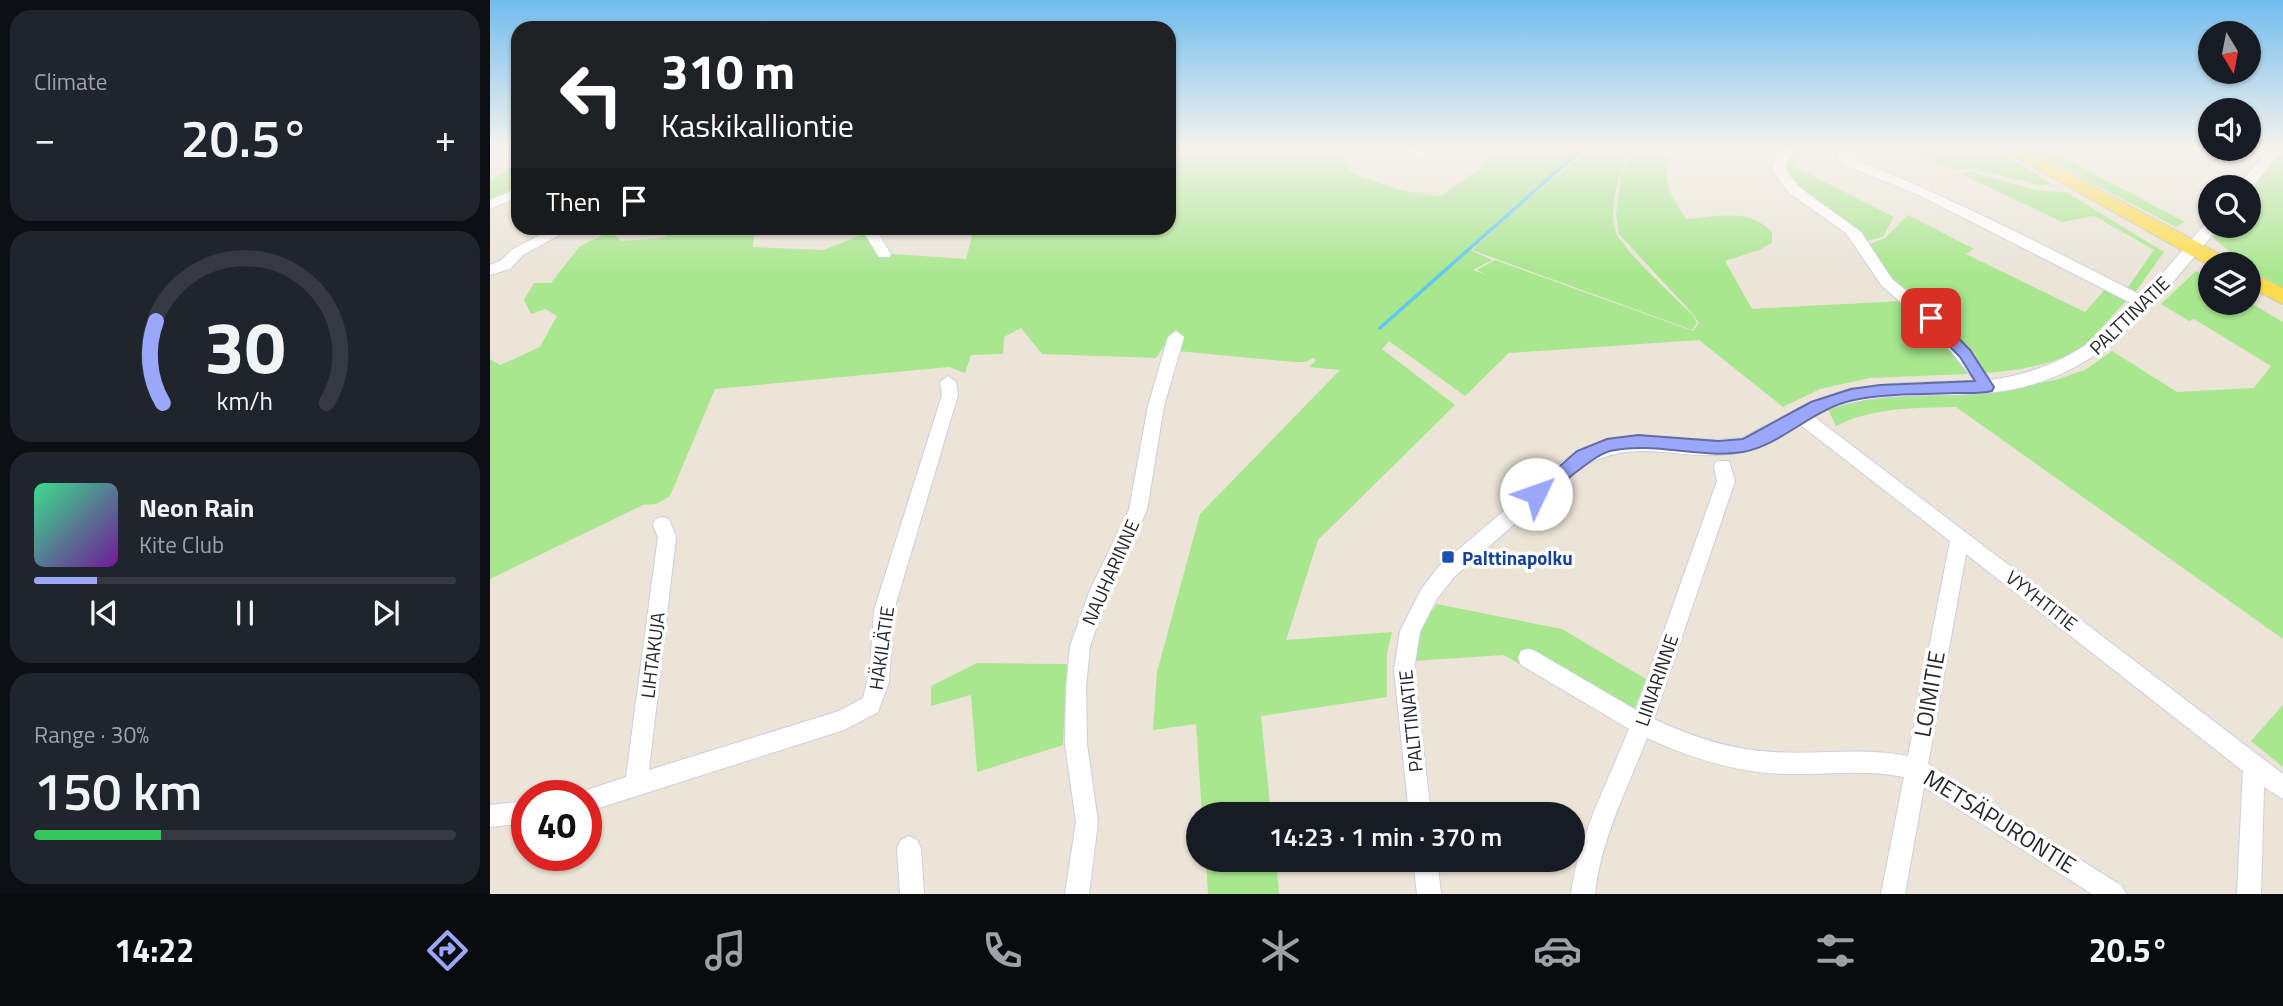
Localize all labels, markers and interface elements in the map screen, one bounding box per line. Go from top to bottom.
north arrow [2198,21,2261,84]
map controls [2198,21,2261,315]
text: 310 m [661,33,795,108]
icon: left [546,49,637,140]
text: Climate [34,64,107,99]
text: 20.5° [181,98,309,177]
button: sound [2198,98,2261,161]
text: Kaskikalliontie [661,101,854,149]
text: − [34,109,55,167]
text: + [435,109,456,167]
button: search [2198,175,2261,238]
text: Then [546,182,601,221]
icon: arrive [615,182,653,220]
button: layers [2198,252,2261,315]
street label: PALTTINATIE [2082,269,2176,361]
pin [1901,288,1961,348]
text: 30 [204,291,286,401]
icon: arrive [1912,299,1950,337]
text: km/h [217,381,273,419]
position arrow [1499,457,1573,531]
text: Neon Rain [139,488,254,527]
street label: NAUHARINNE [1074,514,1146,630]
text: Kite Club [139,527,224,562]
place label: Palttinapolku [1462,543,1573,572]
marker: Palttinapolku [1440,549,1456,565]
street label: VYYHTITIE [2000,563,2084,637]
icon: previous [85,594,123,632]
icon: pause [226,594,264,632]
icon: next [367,594,405,632]
street label: HÄKILÄTIE [861,604,901,692]
street label: LIHTAKUJA [632,610,672,700]
street label: LIINARINNE [1627,630,1685,730]
street label: LOIMITIE [1904,648,1954,740]
street label: PALTTINATIE [1390,669,1430,773]
text: Range · 30% [34,717,149,752]
text: 150 km [34,751,202,830]
street label: METSÄPURONTIE [1917,760,2083,882]
speed limit sign: 40 [511,780,602,871]
text: 14:23 · 1 min · 370 m [1269,817,1502,856]
text: 14:22 [114,926,194,974]
icon: directions [423,926,472,975]
icon: music [701,926,750,975]
icon: phone [978,926,1027,975]
icon: climate [1256,926,1305,975]
icon: car [1533,926,1582,975]
icon: filters [1811,926,1860,975]
text: 20.5° [2089,926,2169,974]

